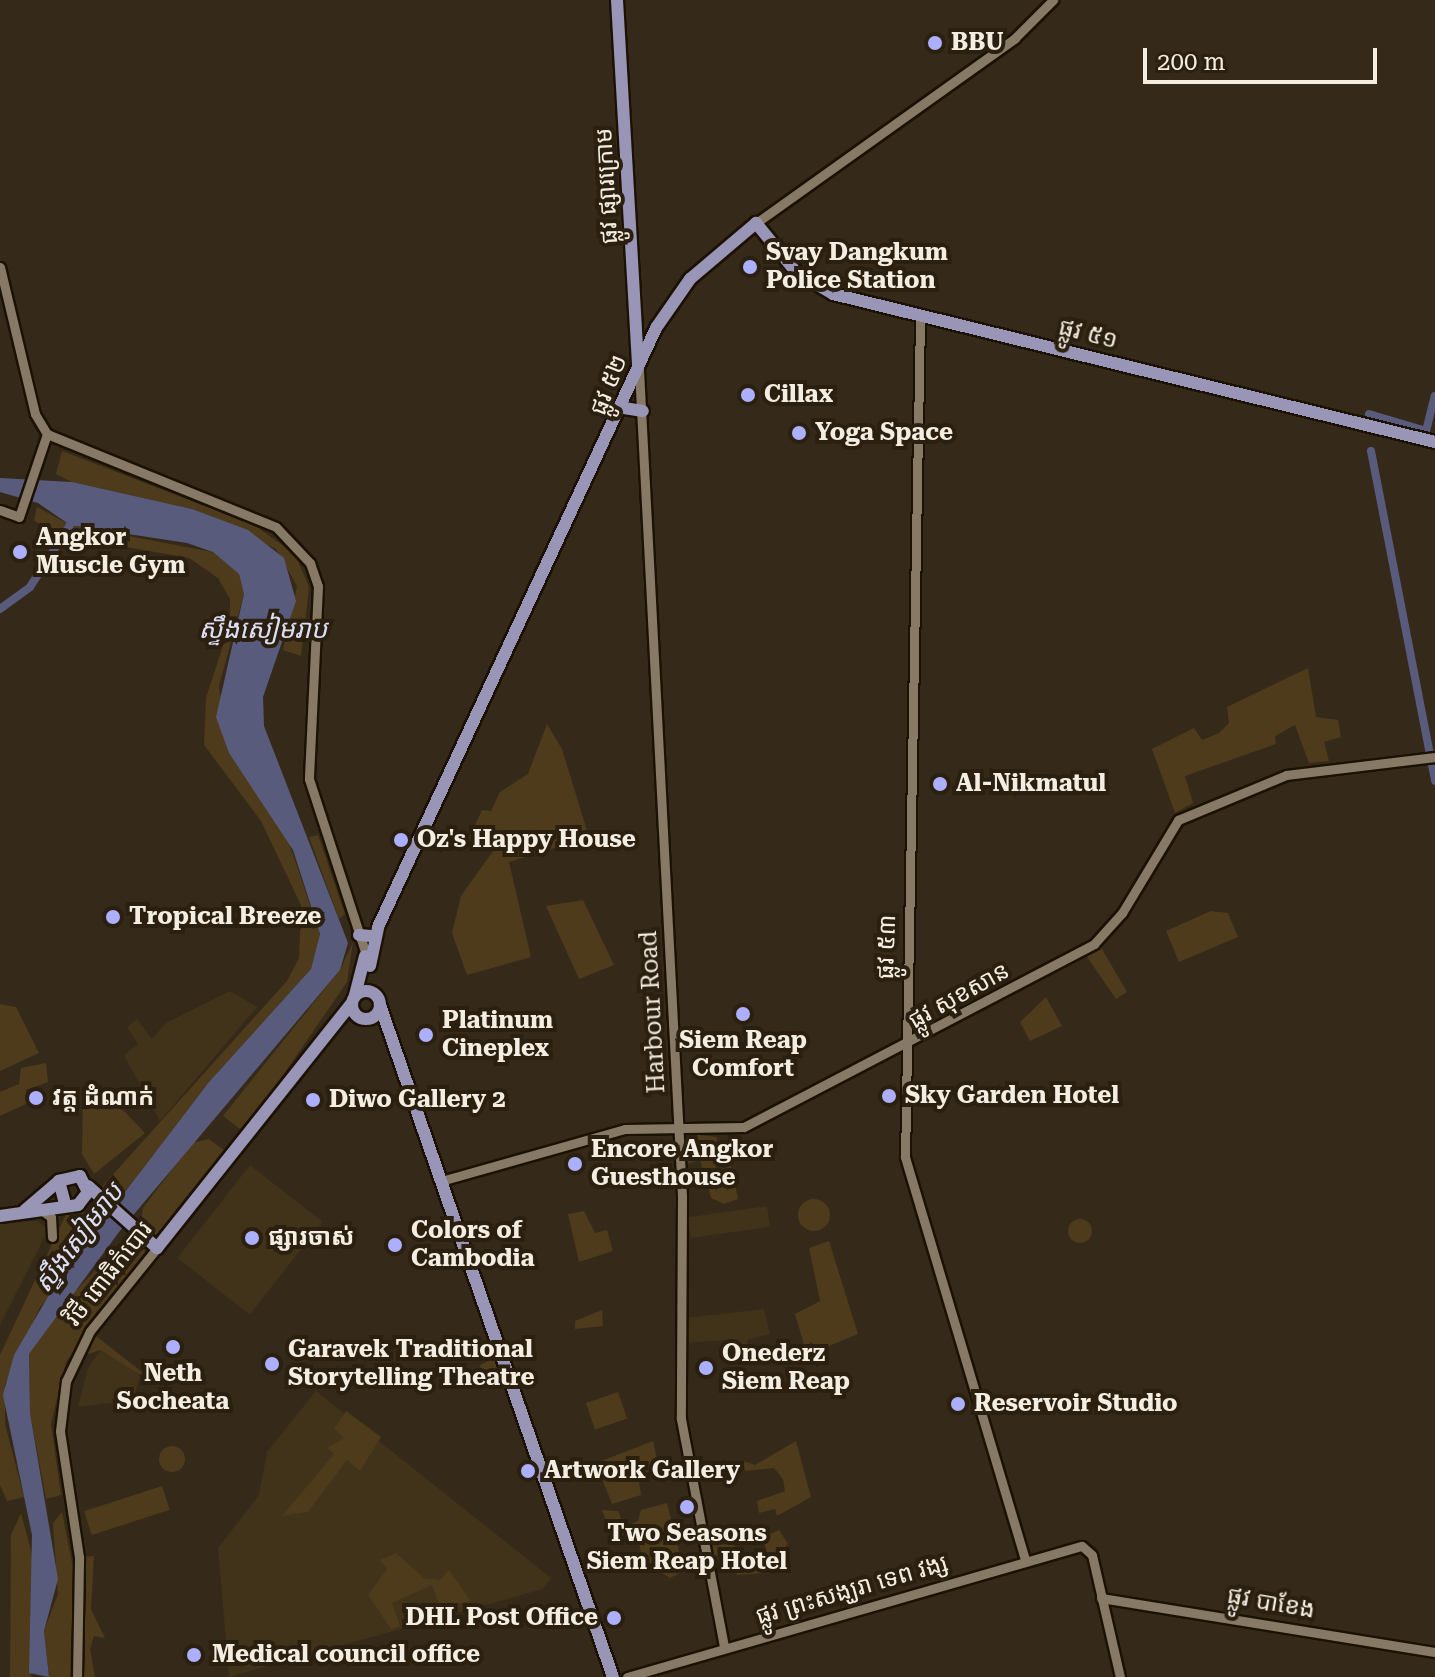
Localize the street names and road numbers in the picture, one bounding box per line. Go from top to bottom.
street label: ផ្លូវ ផ្សារក្រោម [590,127,624,245]
street label: ផ្លូវ ៥១ [1056,313,1120,355]
street label: ផ្លូវ ៥២ [584,351,634,419]
street label: ផ្លូវ ៥៣ [871,914,903,980]
street label: Harbour Road [634,930,672,1094]
street label: ផ្លូវ សុខសាន [903,956,1015,1036]
street label: វិថី ពោធិកំបោរ [59,1216,159,1332]
street label: ផ្លូវ ព្រះសង្ឃរា ទេព វង្ស [752,1549,952,1631]
street label: ផ្លូវ បាខែង [1225,1581,1317,1625]

